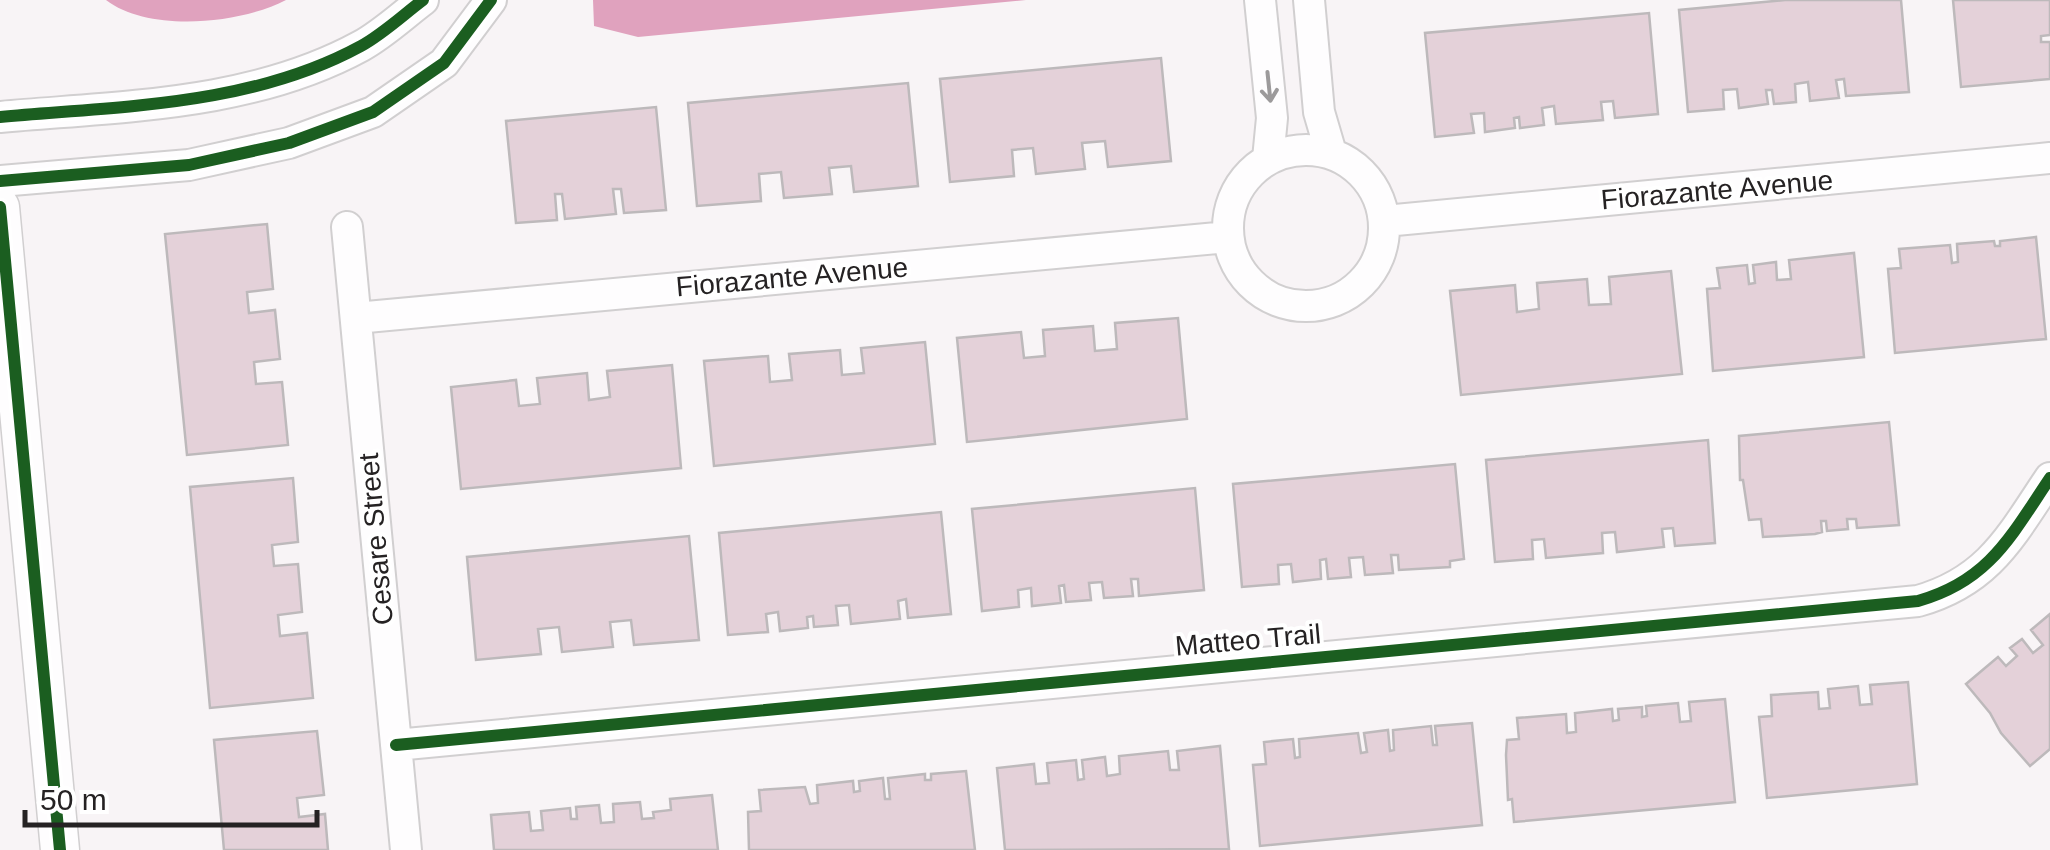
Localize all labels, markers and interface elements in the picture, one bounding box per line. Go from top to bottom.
one-way arrow [1260,70,1279,103]
street label: Fiorazante Avenue [1600,164,1834,216]
street label: Fiorazante Avenue [675,251,909,303]
street label: Cesare Street [353,451,399,626]
street label: Matteo Trail [1174,618,1322,662]
scale bar [25,765,318,827]
text: 50 m [40,783,107,816]

